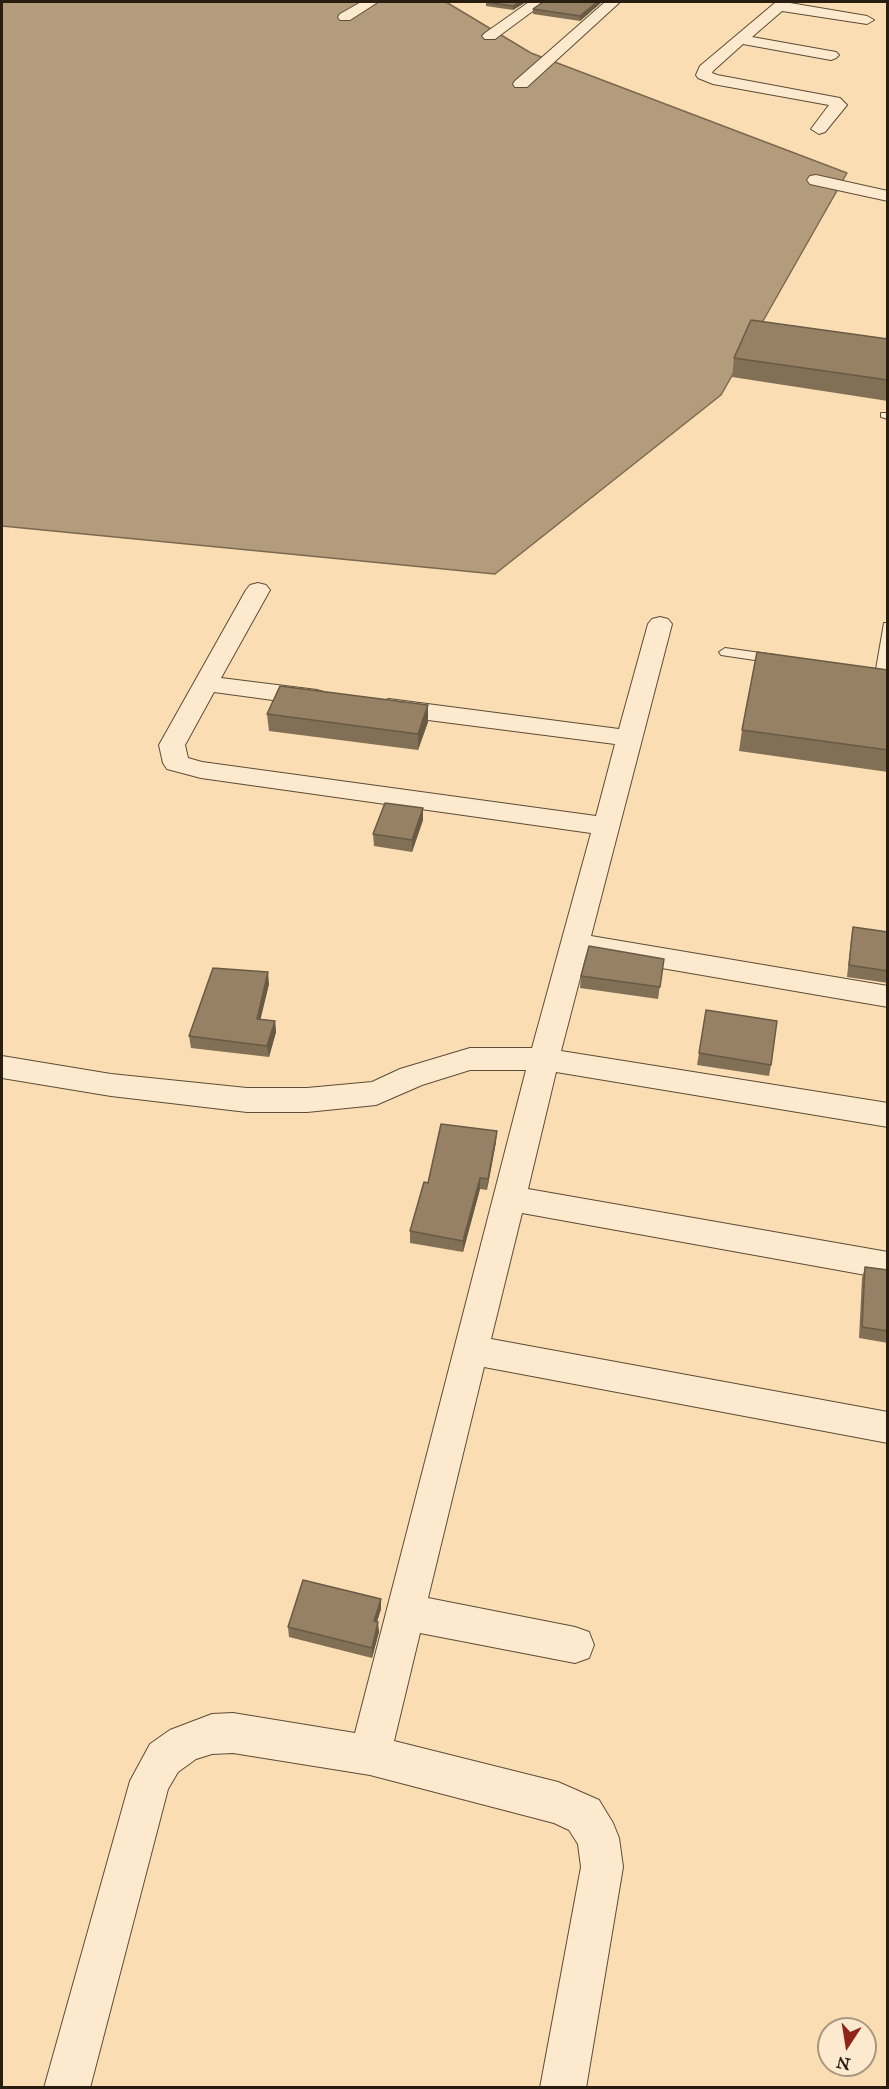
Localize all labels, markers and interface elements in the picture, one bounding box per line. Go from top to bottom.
north arrow [817,2017,877,2077]
text: N [835,2052,852,2074]

